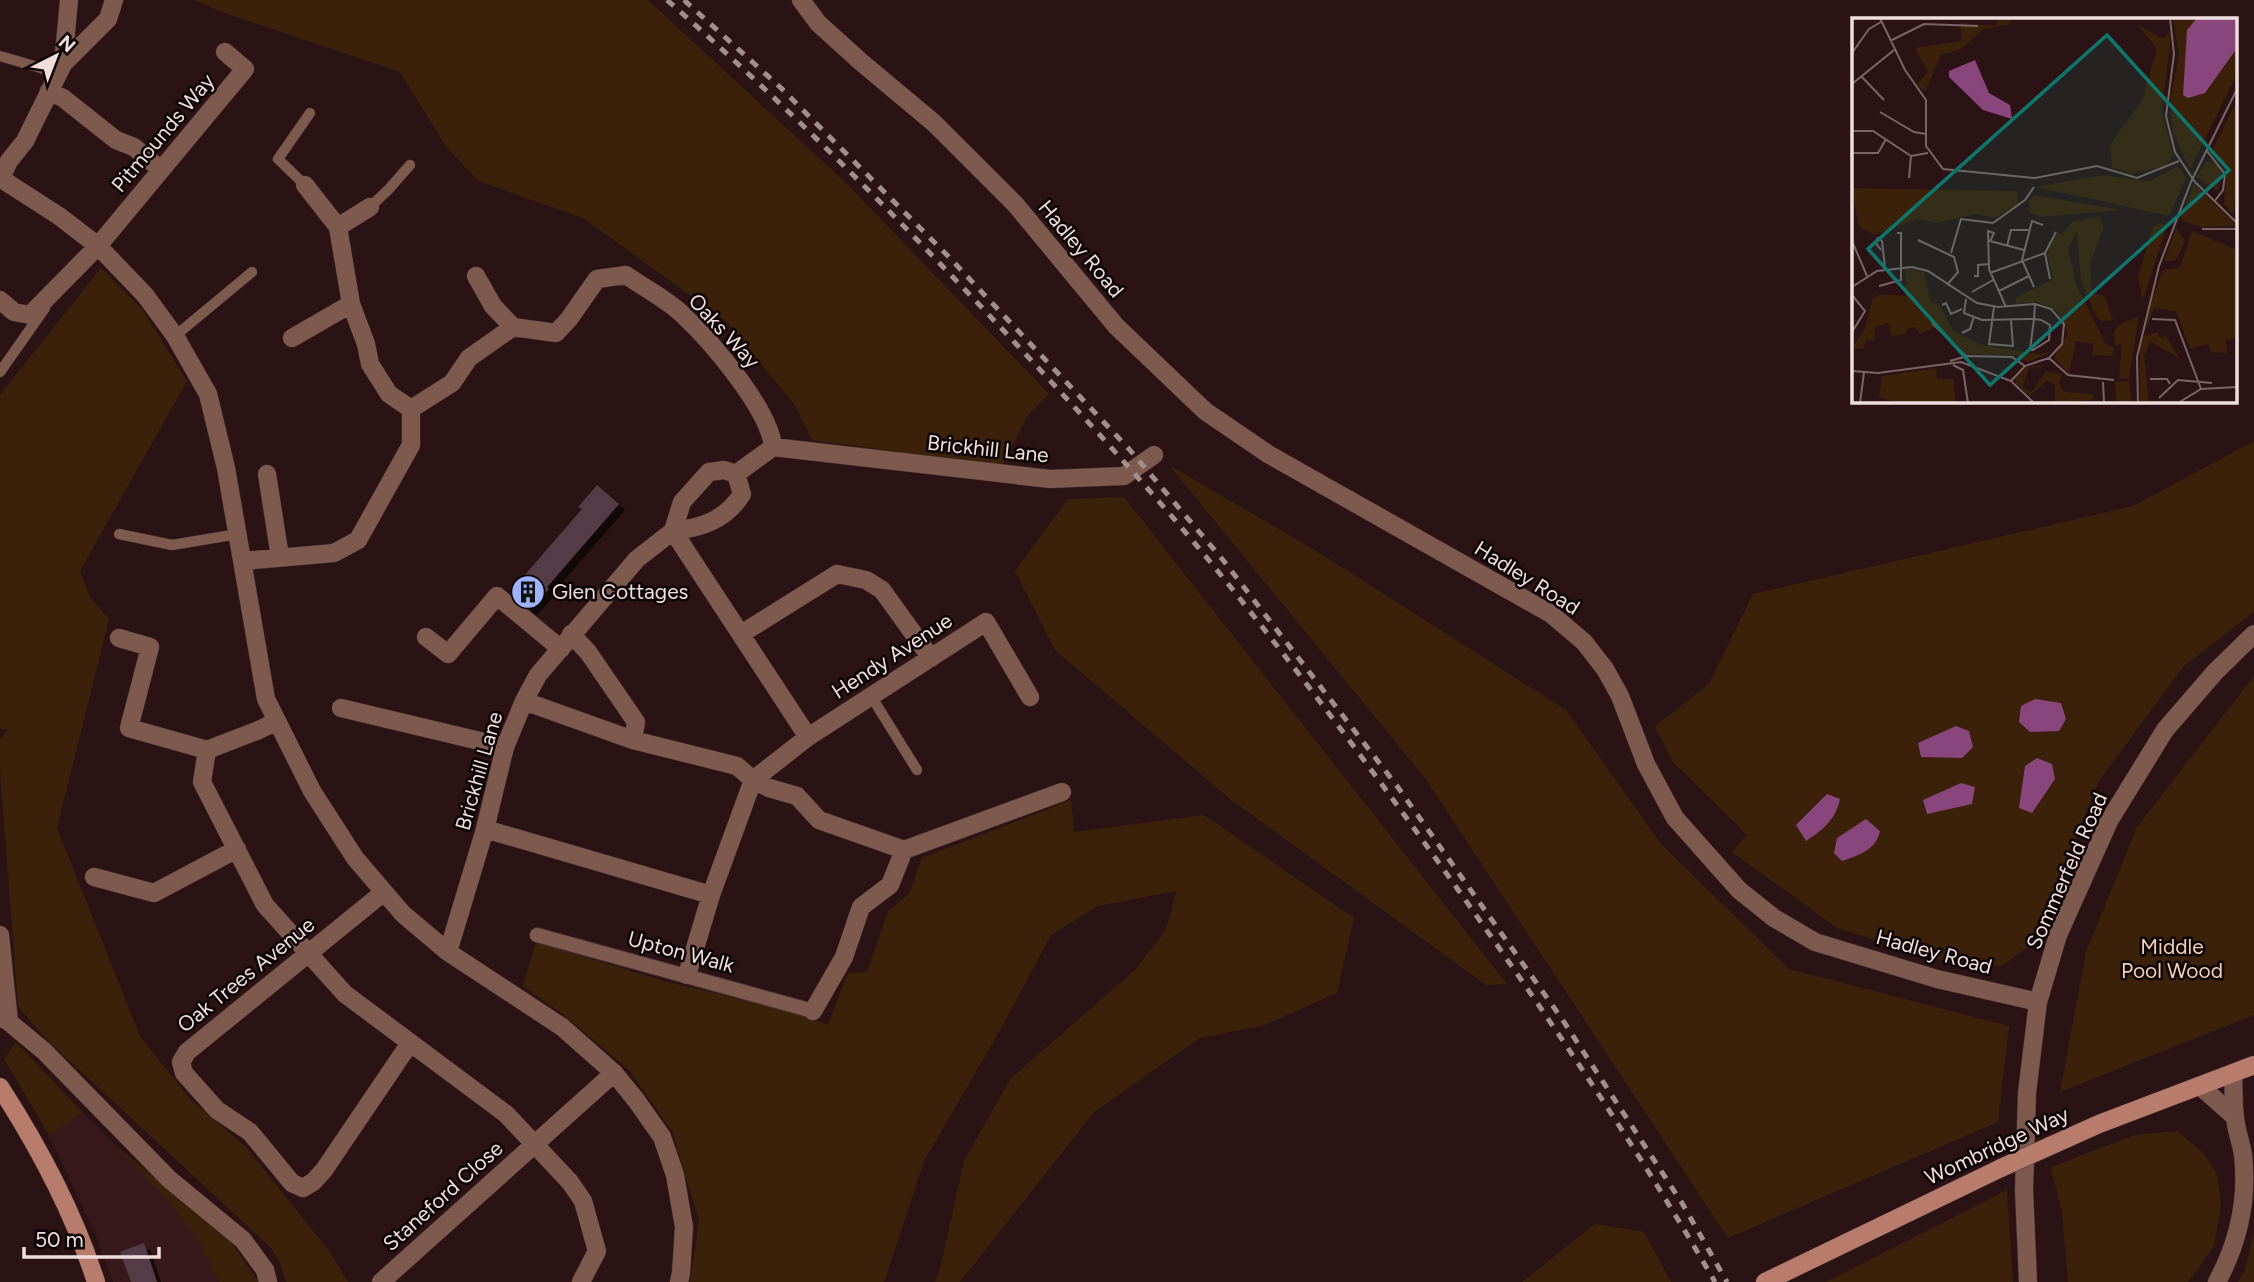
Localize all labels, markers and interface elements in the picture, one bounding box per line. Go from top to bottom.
inset map [1852,18,2236,402]
north arrow [21,21,91,91]
text: N [54,30,80,57]
street label: Pitmounds Way [106,68,219,197]
street label: Hadley Road [1034,195,1129,302]
street label: Oaks Way [683,288,765,373]
street label: Brickhill Lane [926,430,1050,467]
street label: Hadley Road [1470,535,1584,620]
building icon: Glen Cottages [509,573,547,611]
place label: Glen Cottages [552,579,688,604]
street label: Hendy Avenue [827,607,957,704]
street label: Brickhill Lane [450,709,507,833]
street label: Sommerfeld Road [2021,789,2112,953]
street label: Oak Trees Avenue [172,912,319,1038]
street label: Hadley Road [1873,924,1995,979]
street label: Upton Walk [625,925,738,978]
park label: Middle Pool Wood [2121,934,2223,983]
street label: Wombridge Way [1921,1101,2073,1190]
street label: Staneford Close [378,1135,508,1256]
scale bar [24,1216,159,1260]
text: 50 m [35,1227,84,1252]

